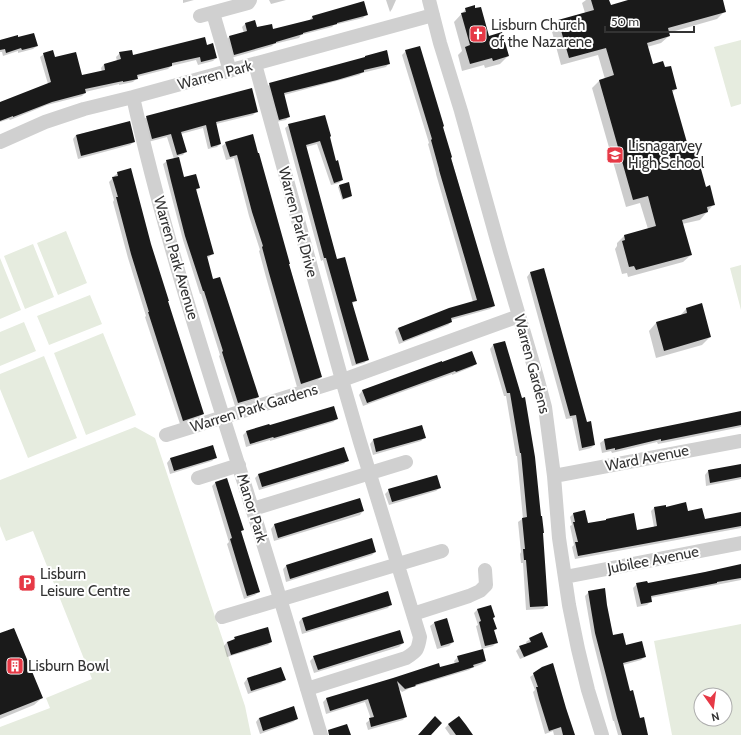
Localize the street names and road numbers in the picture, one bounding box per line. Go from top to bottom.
street label: Warren Park [176,56,255,94]
street label: Warren Park Drive [275,165,321,279]
street label: Warren Park Avenue [150,194,202,322]
street label: Warren Gardens [510,312,554,416]
street label: Warren Park Gardens [188,380,320,436]
street label: Ward Avenue [604,441,691,475]
street label: Manor Park [233,471,271,545]
street label: Jubilee Avenue [605,542,701,578]

